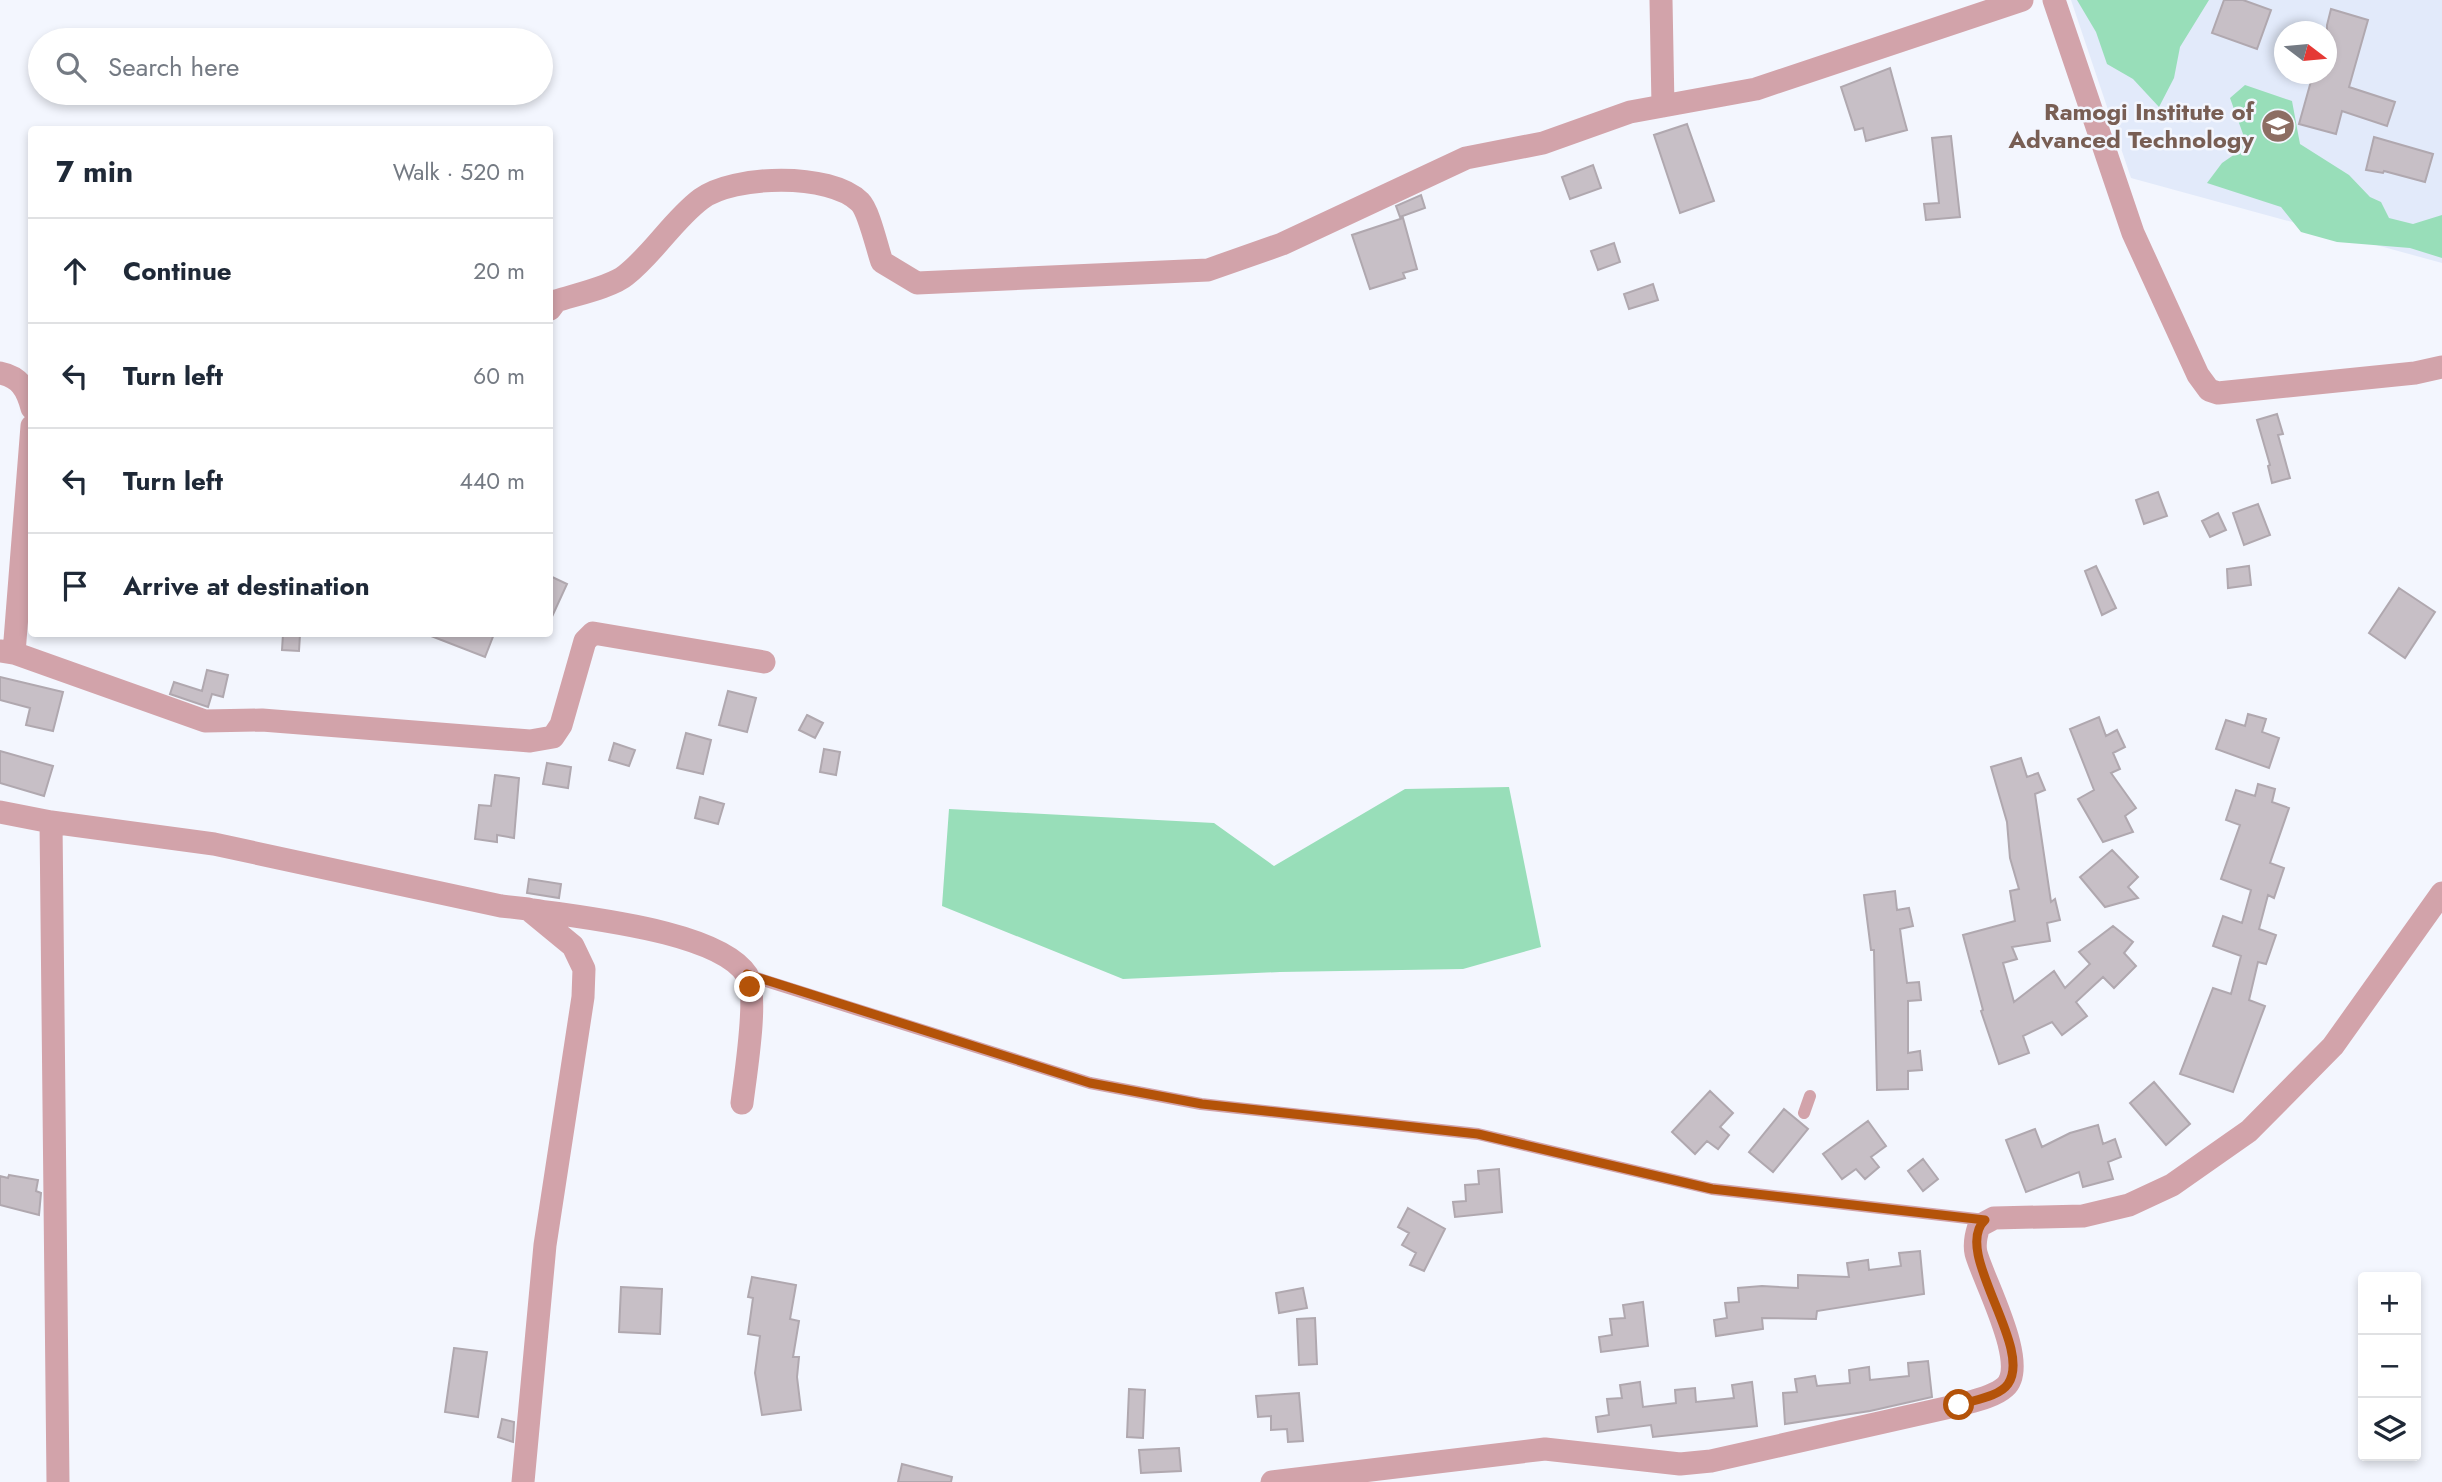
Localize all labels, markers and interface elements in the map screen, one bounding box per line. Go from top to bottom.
north arrow [2274,21,2337,84]
search box [28,28,553,105]
icon: search [52,48,90,86]
text: Search here [108,48,240,86]
place label: Ramogi Institute of Advanced Technology [2007,94,2256,157]
school or university icon: Ramogi Institute of Advanced Technology [2259,107,2297,145]
text: 7 min [56,150,133,193]
text: Walk · 520 m [393,155,525,189]
icon: ahead [56,252,94,290]
text: Continue [123,252,232,290]
text: 20 m [473,254,525,288]
icon: left [56,357,94,395]
text: Turn left [123,357,223,395]
text: 60 m [473,359,525,393]
icon: left [56,462,94,500]
text: Turn left [123,462,223,500]
text: 440 m [460,464,525,498]
icon: arrive [56,567,94,605]
text: Arrive at destination [123,567,370,605]
route end [734,971,765,1002]
map controls [2358,1272,2421,1461]
button: + [2358,1272,2421,1335]
button: − [2358,1335,2421,1398]
route start [1943,1389,1974,1420]
button: layers [2358,1398,2421,1461]

